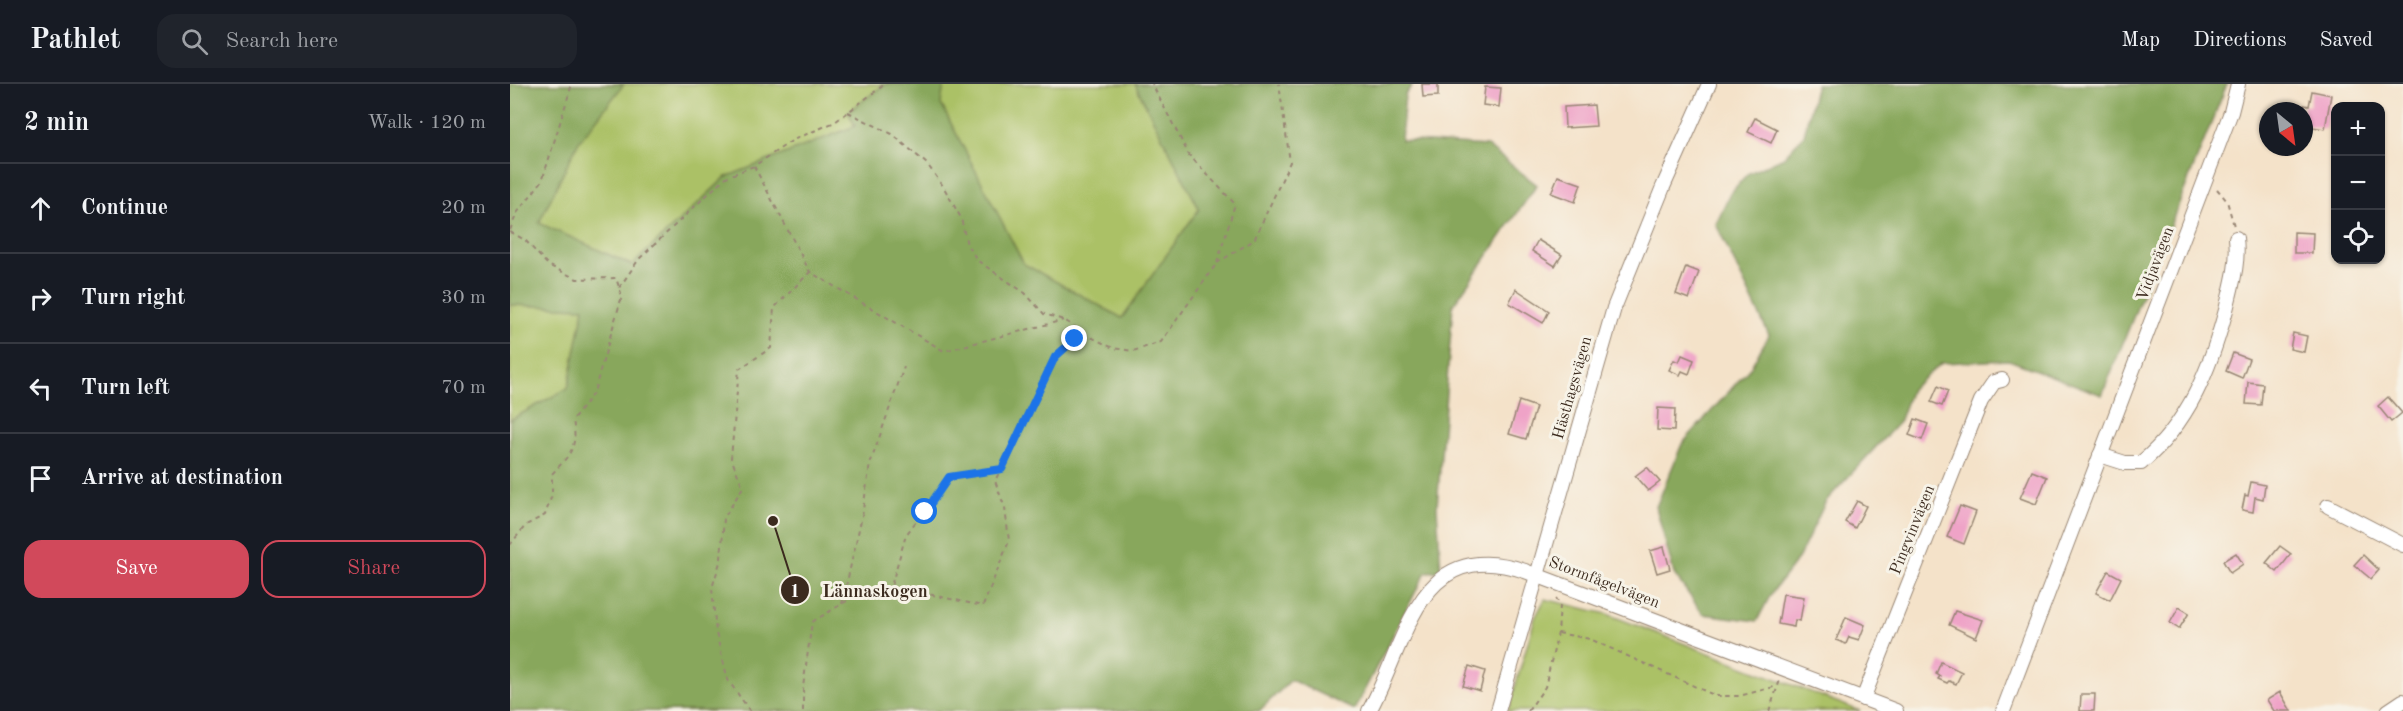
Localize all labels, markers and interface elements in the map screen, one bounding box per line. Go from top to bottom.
search box [157,14,577,68]
icon: search [178,25,211,58]
text: Pathlet [30,27,121,55]
text: Search here [226,30,338,52]
text: Map [2121,30,2160,51]
text: Directions [2193,30,2287,51]
text: Saved [2320,30,2373,51]
north arrow [2259,102,2313,156]
map controls [2331,102,2385,264]
button: + [2331,102,2385,156]
text: 2 min [24,110,89,136]
text: Walk · 120 m [367,113,486,133]
button: − [2331,156,2385,210]
icon: ahead [24,192,57,225]
text: Continue [81,197,168,219]
text: 20 m [441,198,486,218]
button: locate [2331,210,2385,264]
street label: Vidjavägen [2135,224,2178,303]
icon: right [24,282,57,315]
text: Turn right [81,287,185,309]
text: 30 m [441,288,486,308]
route end [1061,325,1087,351]
street label: Hästhagsvägen [1551,334,1595,441]
icon: left [24,372,57,405]
text: Turn left [81,377,170,399]
text: 70 m [441,378,486,398]
icon: arrive [24,462,57,495]
text: Arrive at destination [81,467,283,489]
street label: Pingvinvägen [1888,483,1938,577]
route start [911,498,937,524]
button: Save [24,540,249,598]
button: Share [261,540,486,598]
street label: Stormfågelvägen [1546,555,1662,612]
callout: Lännaskogen [780,572,940,608]
text: 1 [790,583,800,601]
text: Lännaskogen [822,583,928,601]

